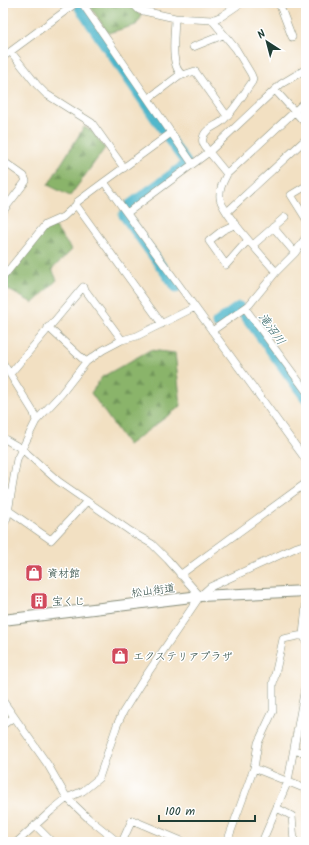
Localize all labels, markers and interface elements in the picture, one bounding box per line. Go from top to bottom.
north arrow [247,22,287,62]
text: N [254,25,270,44]
water label: 滝沼川 [253,309,290,349]
shop icon: 資材館 [24,563,44,583]
place label: 資材館 [47,565,80,583]
street label: 松山街道 [130,579,176,603]
building icon: 宝くじ [29,591,49,611]
place label: 宝くじ [52,593,85,611]
shop icon: エクステリアプラザ [110,646,130,666]
place label: エクステリアプラザ [133,648,232,666]
scale bar [159,797,255,823]
text: 100 m [165,802,196,821]

